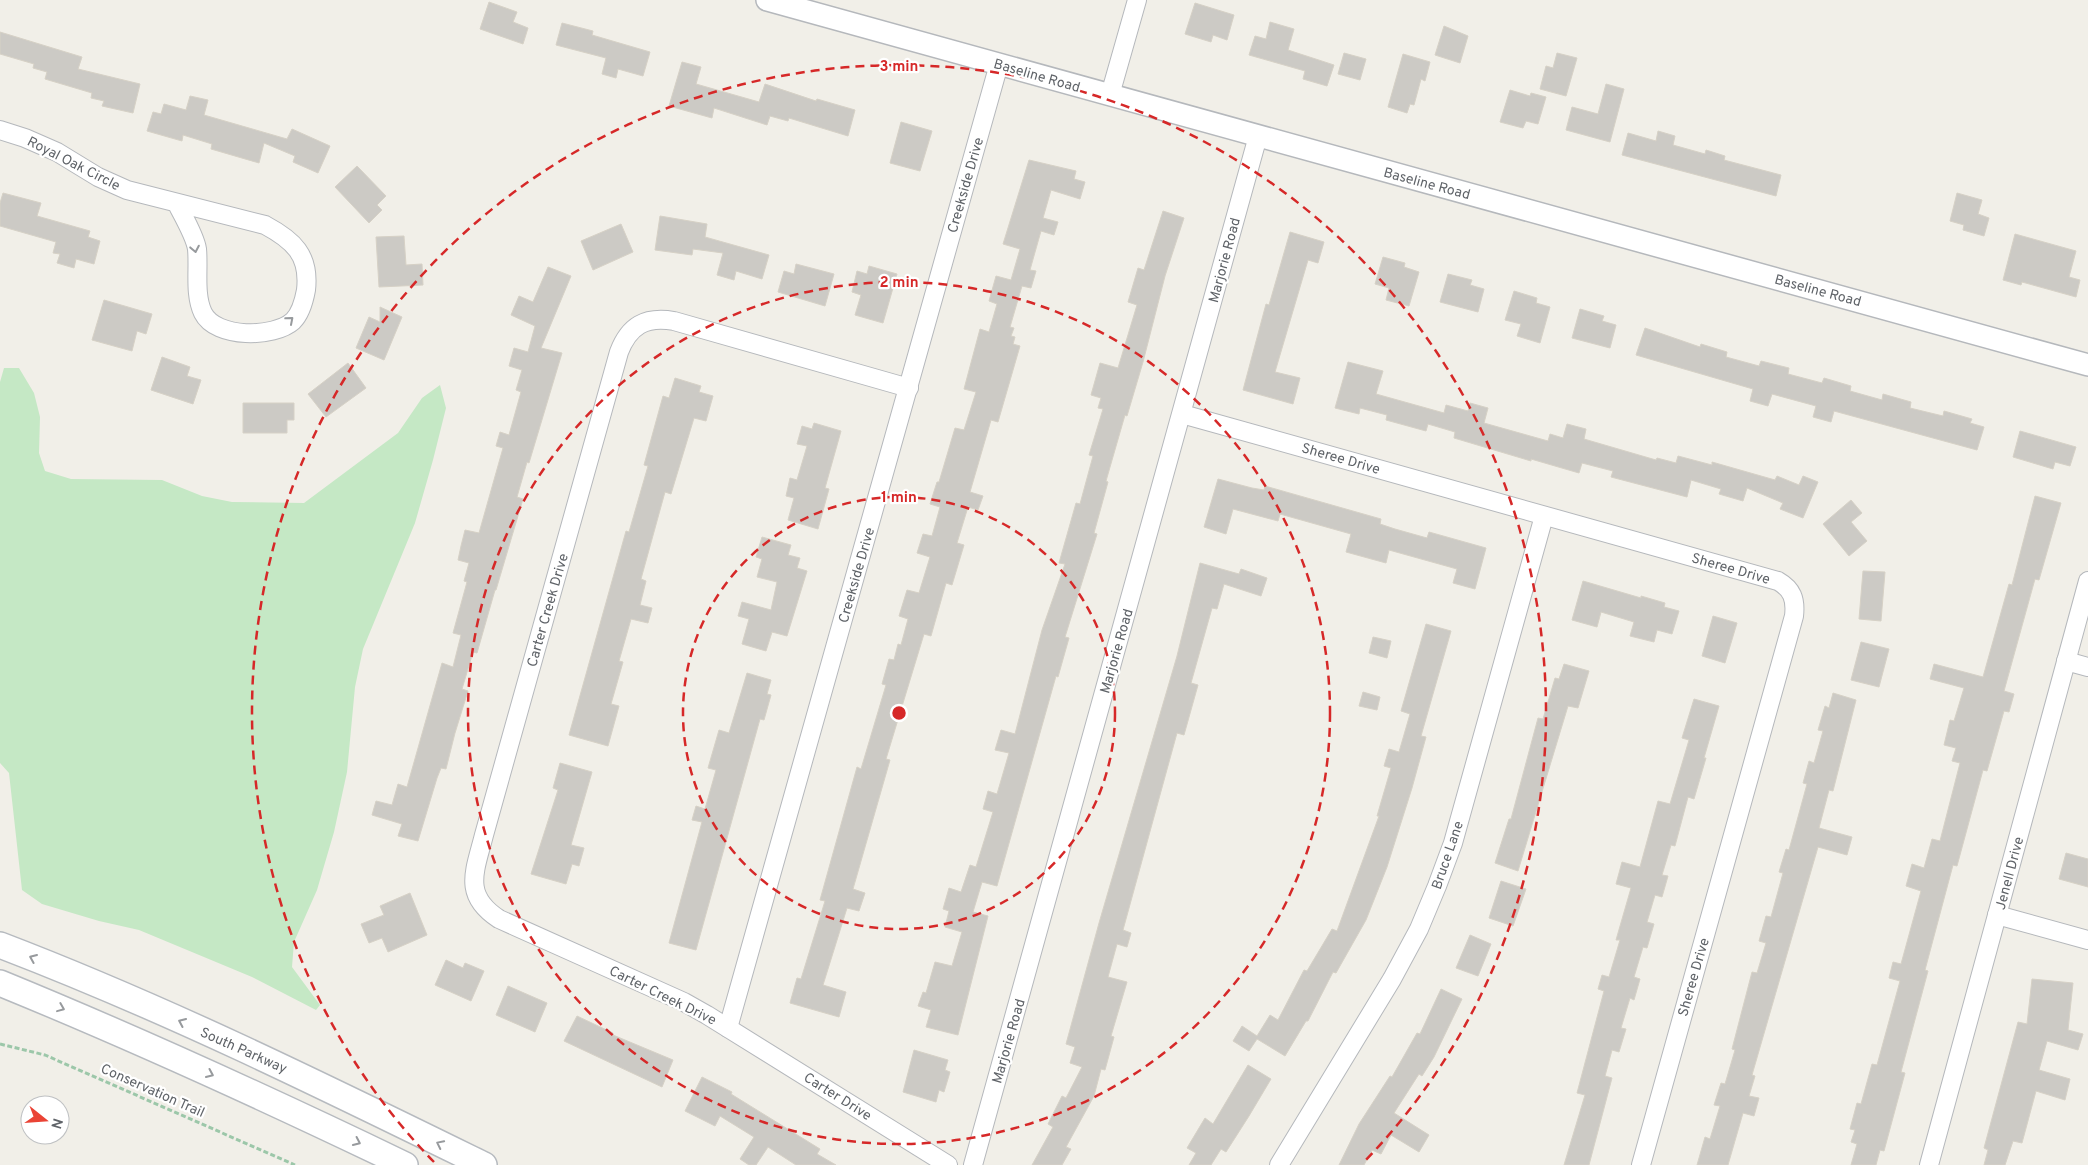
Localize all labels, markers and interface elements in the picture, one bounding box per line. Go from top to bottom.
street label: Baseline Road [991,56,1082,97]
text: 3 min [879,58,919,77]
street label: Royal Oak Circle [24,134,123,195]
street label: Creekside Drive [945,136,988,235]
street label: Baseline Road [1381,165,1472,204]
street label: Marjorie Road [1206,216,1245,305]
one-way arrow [189,245,200,253]
street label: Baseline Road [1772,272,1863,311]
text: 2 min [879,274,919,293]
one-way arrow [285,317,294,326]
street label: Sheree Drive [1299,440,1382,479]
text: 1 min [881,489,917,508]
street label: Creekside Drive [836,526,879,625]
street label: Sheree Drive [1689,550,1772,589]
street label: Carter Creek Drive [524,552,573,669]
street label: Marjorie Road [1097,607,1138,696]
centre of rings [890,704,908,722]
street label: Bruce Lane [1429,819,1468,892]
street label: Jenell Drive [1993,835,2028,912]
street label: Sheree Drive [1675,936,1714,1019]
one-way arrow [29,953,38,964]
street label: Carter Creek Drive [606,963,719,1030]
street label: Marjorie Road [989,997,1030,1086]
one-way arrow [56,1001,65,1012]
one-way arrow [178,1018,187,1029]
street label: South Parkway [197,1025,289,1078]
street label: Conservation Trail [98,1061,207,1122]
one-way arrow [205,1067,214,1078]
street label: Carter Drive [800,1070,874,1125]
north arrow [20,1095,70,1145]
text: N [46,1116,66,1131]
one-way arrow [352,1136,361,1146]
one-way arrow [436,1139,445,1150]

